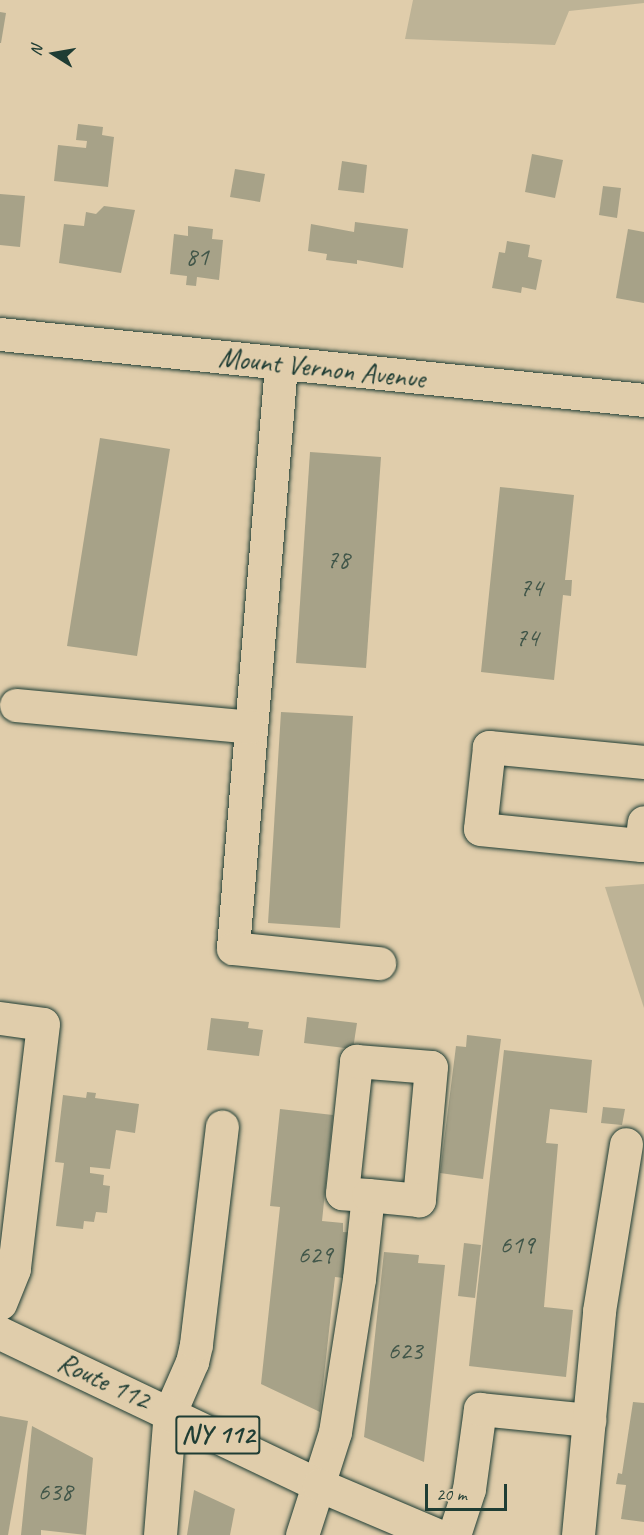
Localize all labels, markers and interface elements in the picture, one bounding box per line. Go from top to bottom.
north arrow [24,24,84,84]
text: N [26,44,47,57]
house number: 81 [185,241,209,273]
street label: Mount Vernon Avenue [217,340,427,396]
house number: 78 [326,544,350,576]
house number: 74 [519,572,543,604]
house number: 74 [515,622,539,654]
house number: 619 [499,1229,535,1261]
house number: 629 [297,1239,333,1271]
house number: 623 [387,1335,423,1367]
street label: Route 112 [53,1345,155,1417]
road number: NY 112 [174,1411,262,1459]
scale bar [428,1472,510,1510]
house number: 638 [37,1476,73,1508]
text: 20 m [436,1483,467,1505]

